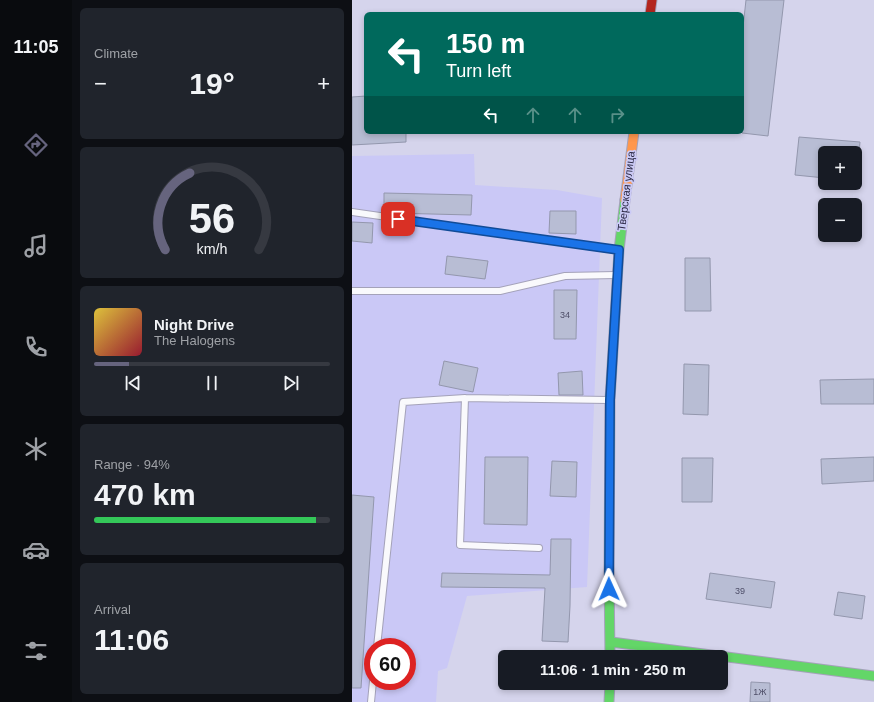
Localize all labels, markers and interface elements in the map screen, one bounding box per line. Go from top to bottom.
icon: left [380,28,432,80]
text: 150 m [446,28,525,59]
text: 11:05 [13,37,59,57]
text: Climate [94,46,138,61]
text: Turn left [446,61,511,81]
text: 19° [189,67,235,100]
text: − [94,71,107,96]
text: + [317,71,330,96]
icon: left [480,104,502,126]
icon: ahead [522,104,544,126]
icon: ahead [564,104,586,126]
icon: right [606,104,628,126]
icon: directions [22,131,50,159]
map controls [818,146,862,242]
button: + [818,146,862,190]
street label: Тверская улица [615,150,637,231]
text: 56 [189,195,235,242]
button: − [818,198,862,242]
pin [381,202,415,236]
icon: arrive [387,208,409,230]
icon: music [22,232,50,260]
text: km/h [197,241,228,257]
house number: 34 [560,310,570,320]
text: Night Drive [154,316,234,333]
icon: phone [22,333,50,361]
text: The Halogens [154,333,235,348]
icon: previous [122,372,144,394]
icon: pause [201,372,223,394]
icon: next [280,372,302,394]
icon: climate [22,435,50,463]
text: Range · 94% [94,457,170,472]
text: 470 km [94,478,196,511]
icon: car [22,536,50,564]
position arrow [588,568,630,610]
house number: 39 [735,586,745,596]
text: Arrival [94,602,131,617]
text: 11:06 [94,623,169,656]
icon: filters [22,637,50,665]
speed limit sign: 60 [364,638,416,690]
text: 11:06 · 1 min · 250 m [540,661,686,678]
house number: 1Ж [753,687,767,697]

